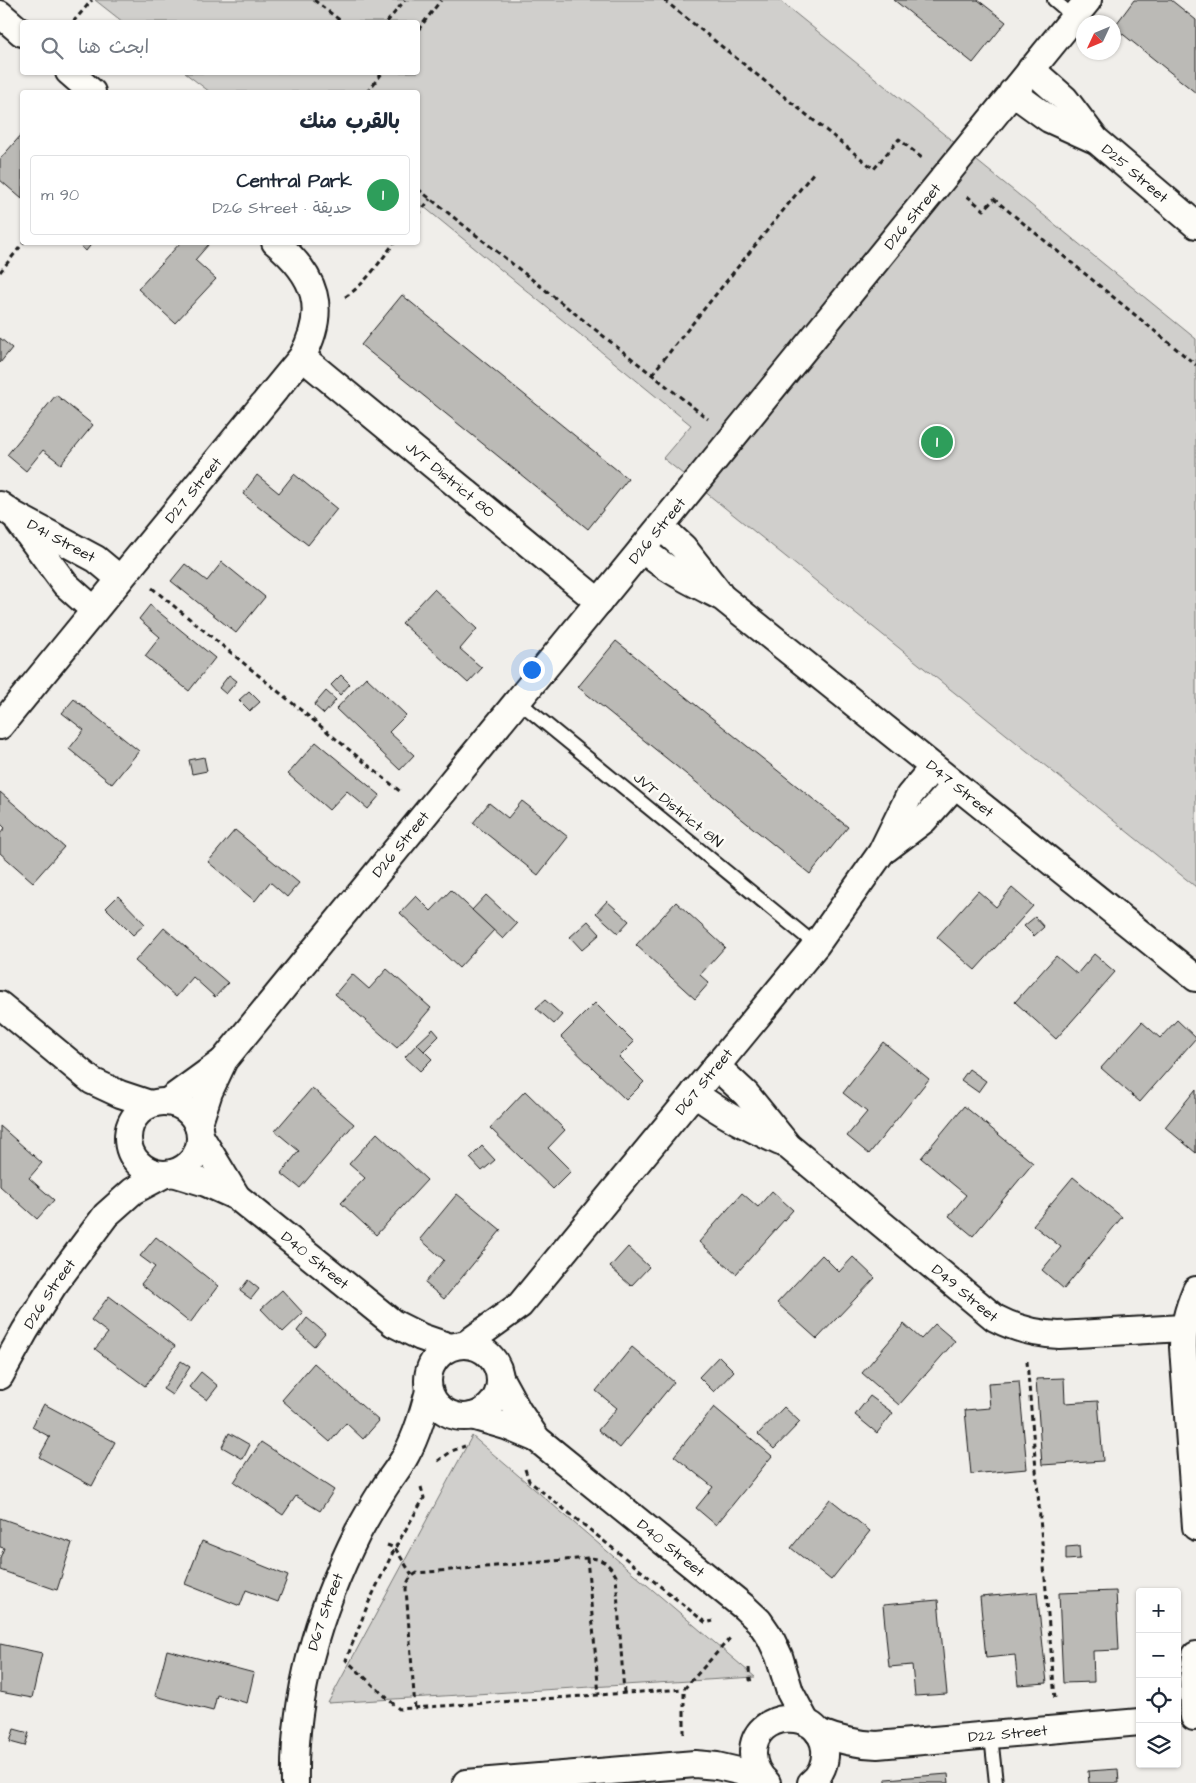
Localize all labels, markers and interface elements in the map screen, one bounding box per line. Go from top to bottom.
north arrow [1076,15,1121,60]
search box [20,20,420,75]
icon: search [38,34,66,62]
text: ابحث هنا [78,34,149,61]
text: بالقرب منك [299,107,400,136]
street label: D25 Street [1097,139,1173,208]
text: Central Park [236,168,352,195]
street label: D26 Street [879,179,946,254]
text: 90 m [41,184,79,206]
text: 1 [382,184,384,206]
text: حديقة · D26 Street [212,197,352,219]
pin: 1 [921,423,953,461]
street label: JVT District 8O [401,436,499,522]
street label: D27 Street [160,452,227,528]
street label: D26 Street [624,493,690,568]
street label: D41 Street [24,514,99,567]
your location [519,657,545,683]
street label: D47 Street [922,755,998,822]
street label: JVT District 8N [629,767,727,853]
street label: D26 Street [367,806,434,882]
street label: D67 Street [670,1044,738,1119]
street label: D40 Street [277,1226,354,1294]
street label: D26 Street [18,1254,80,1333]
street label: D49 Street [927,1259,1003,1327]
street label: D40 Street [633,1514,710,1582]
street label: D67 Street [302,1570,348,1653]
map controls [1136,1588,1181,1768]
button: + [1136,1588,1181,1633]
button: − [1136,1633,1181,1678]
button: locate [1136,1678,1181,1723]
street label: D22 Street [967,1720,1048,1747]
button: layers [1136,1723,1181,1768]

